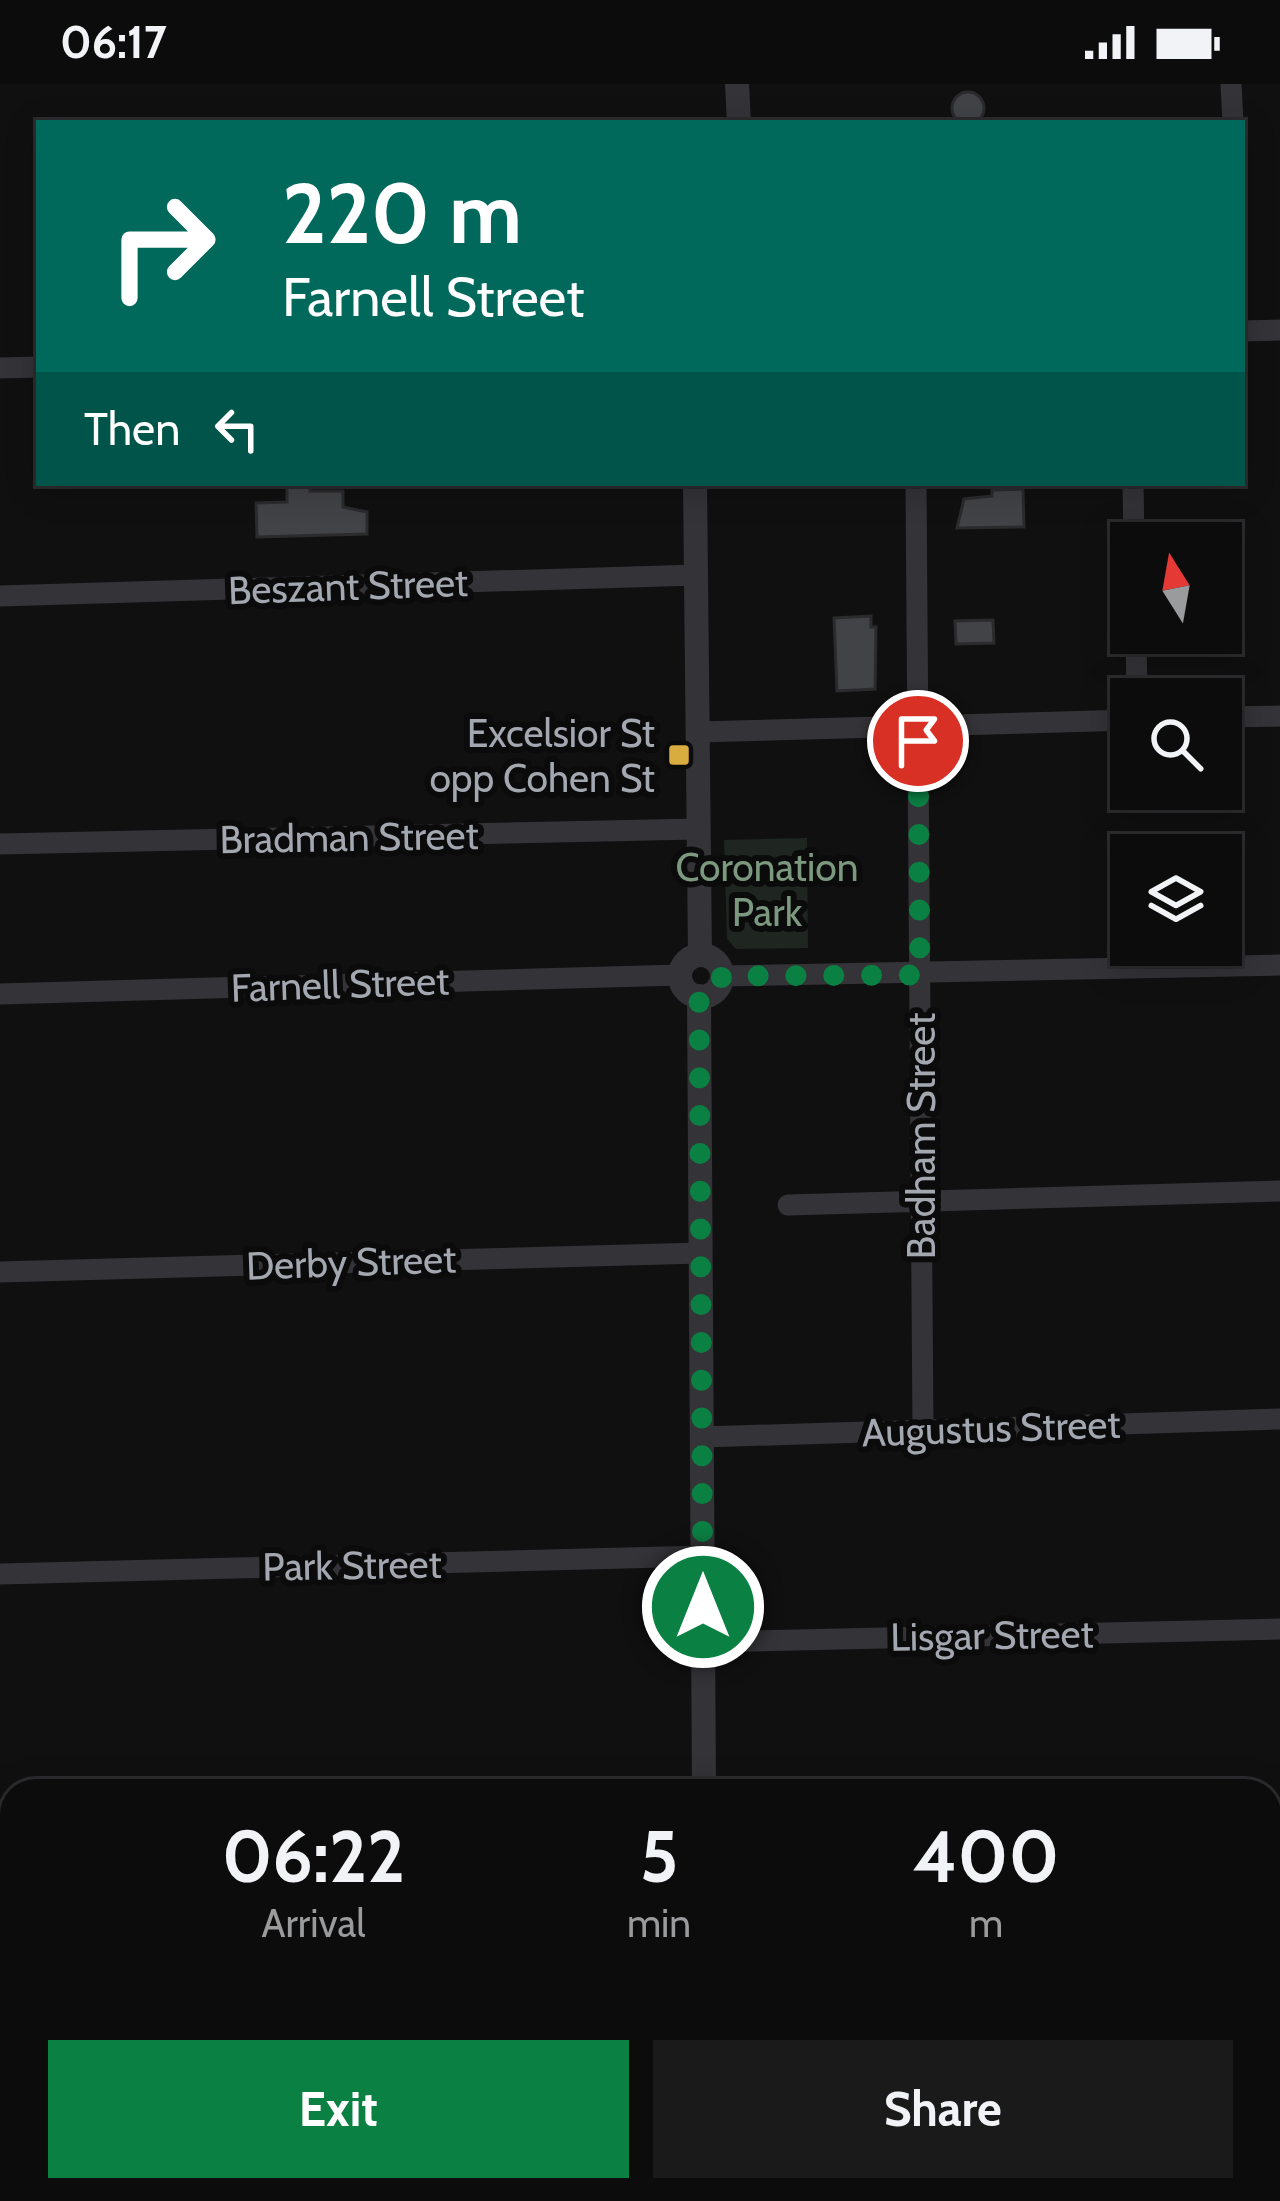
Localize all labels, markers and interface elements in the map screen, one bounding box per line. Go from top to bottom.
text: 06:17 [60,15,167,69]
text: 220 m [282,162,522,264]
icon: right [84,168,240,324]
text: Farnell Street [282,264,584,330]
icon: left [204,396,270,462]
text: Then [84,402,180,456]
north arrow [1110,522,1242,654]
map controls [1110,522,1242,966]
street label: Beszant Street [227,558,469,614]
button: search [1110,678,1242,810]
pin [867,690,969,792]
icon: arrive [885,708,951,774]
place label: Excelsior St opp Cohen St [429,709,655,802]
marker: Excelsior St opp Cohen St [666,742,692,768]
street label: Bradman Street [219,811,479,863]
button: layers [1110,834,1242,966]
park label: Coronation Park [676,843,859,936]
street label: Farnell Street [230,956,450,1012]
street label: Badham Street [897,1013,945,1259]
street label: Derby Street [245,1234,457,1290]
street label: Augustus Street [861,1399,1121,1457]
street label: Park Street [262,1539,442,1591]
position arrow [640,1544,766,1670]
street label: Lisgar Street [890,1609,1094,1661]
text: 06:22 [222,1813,405,1900]
text: 5 [640,1813,678,1900]
text: 400 [913,1813,1059,1900]
text: Arrival [262,1899,365,1947]
text: min [627,1899,691,1947]
text: m [969,1899,1003,1947]
button: Exit [48,2040,629,2178]
button: Share [653,2040,1233,2178]

